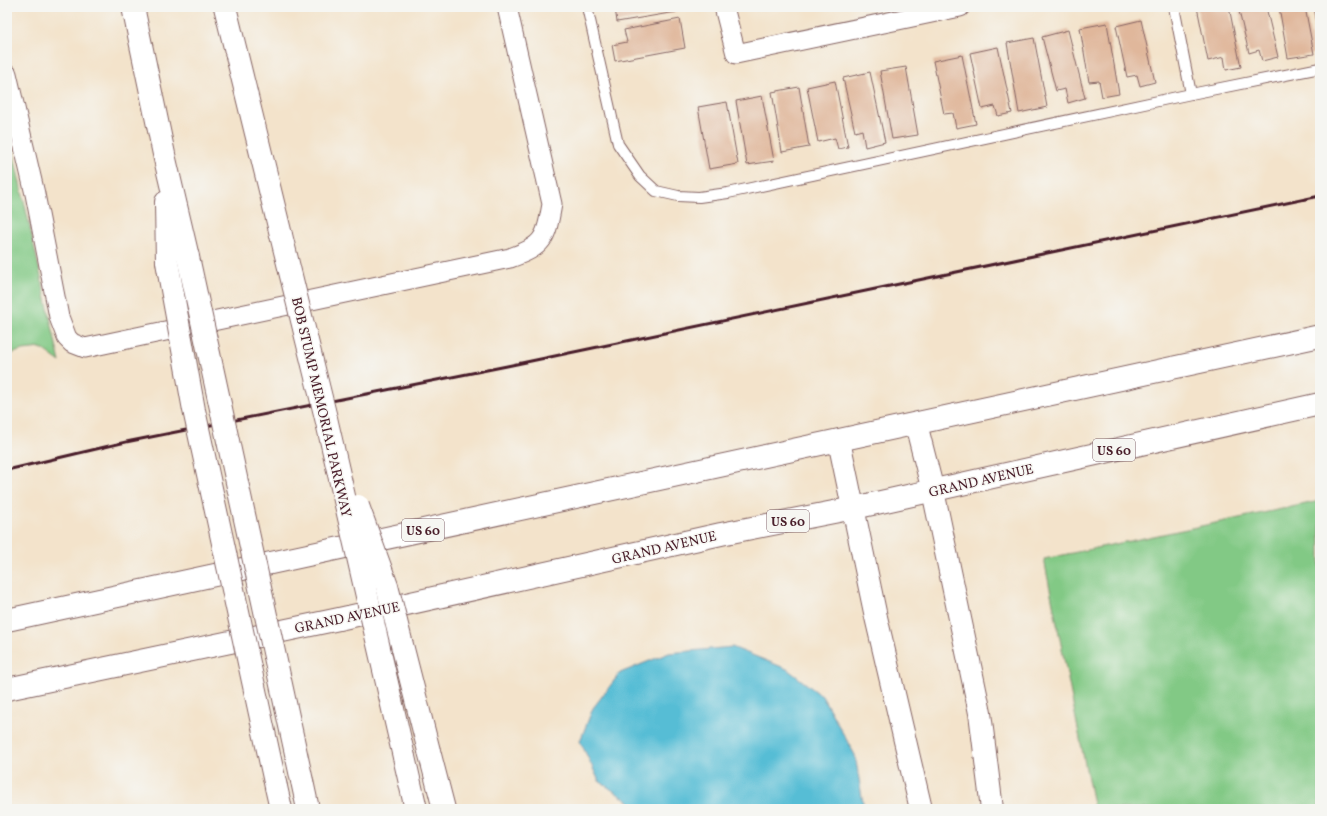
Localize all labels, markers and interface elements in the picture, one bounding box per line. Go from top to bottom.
street label: BOB STUMP MEMORIAL PARKWAY [286,295,355,520]
road number: US 60 [1093,439,1135,461]
street label: GRAND AVENUE [927,460,1036,503]
road number: US 60 [767,510,809,532]
road number: US 60 [402,519,444,541]
street label: GRAND AVENUE [610,527,719,570]
street label: GRAND AVENUE [293,598,402,639]

